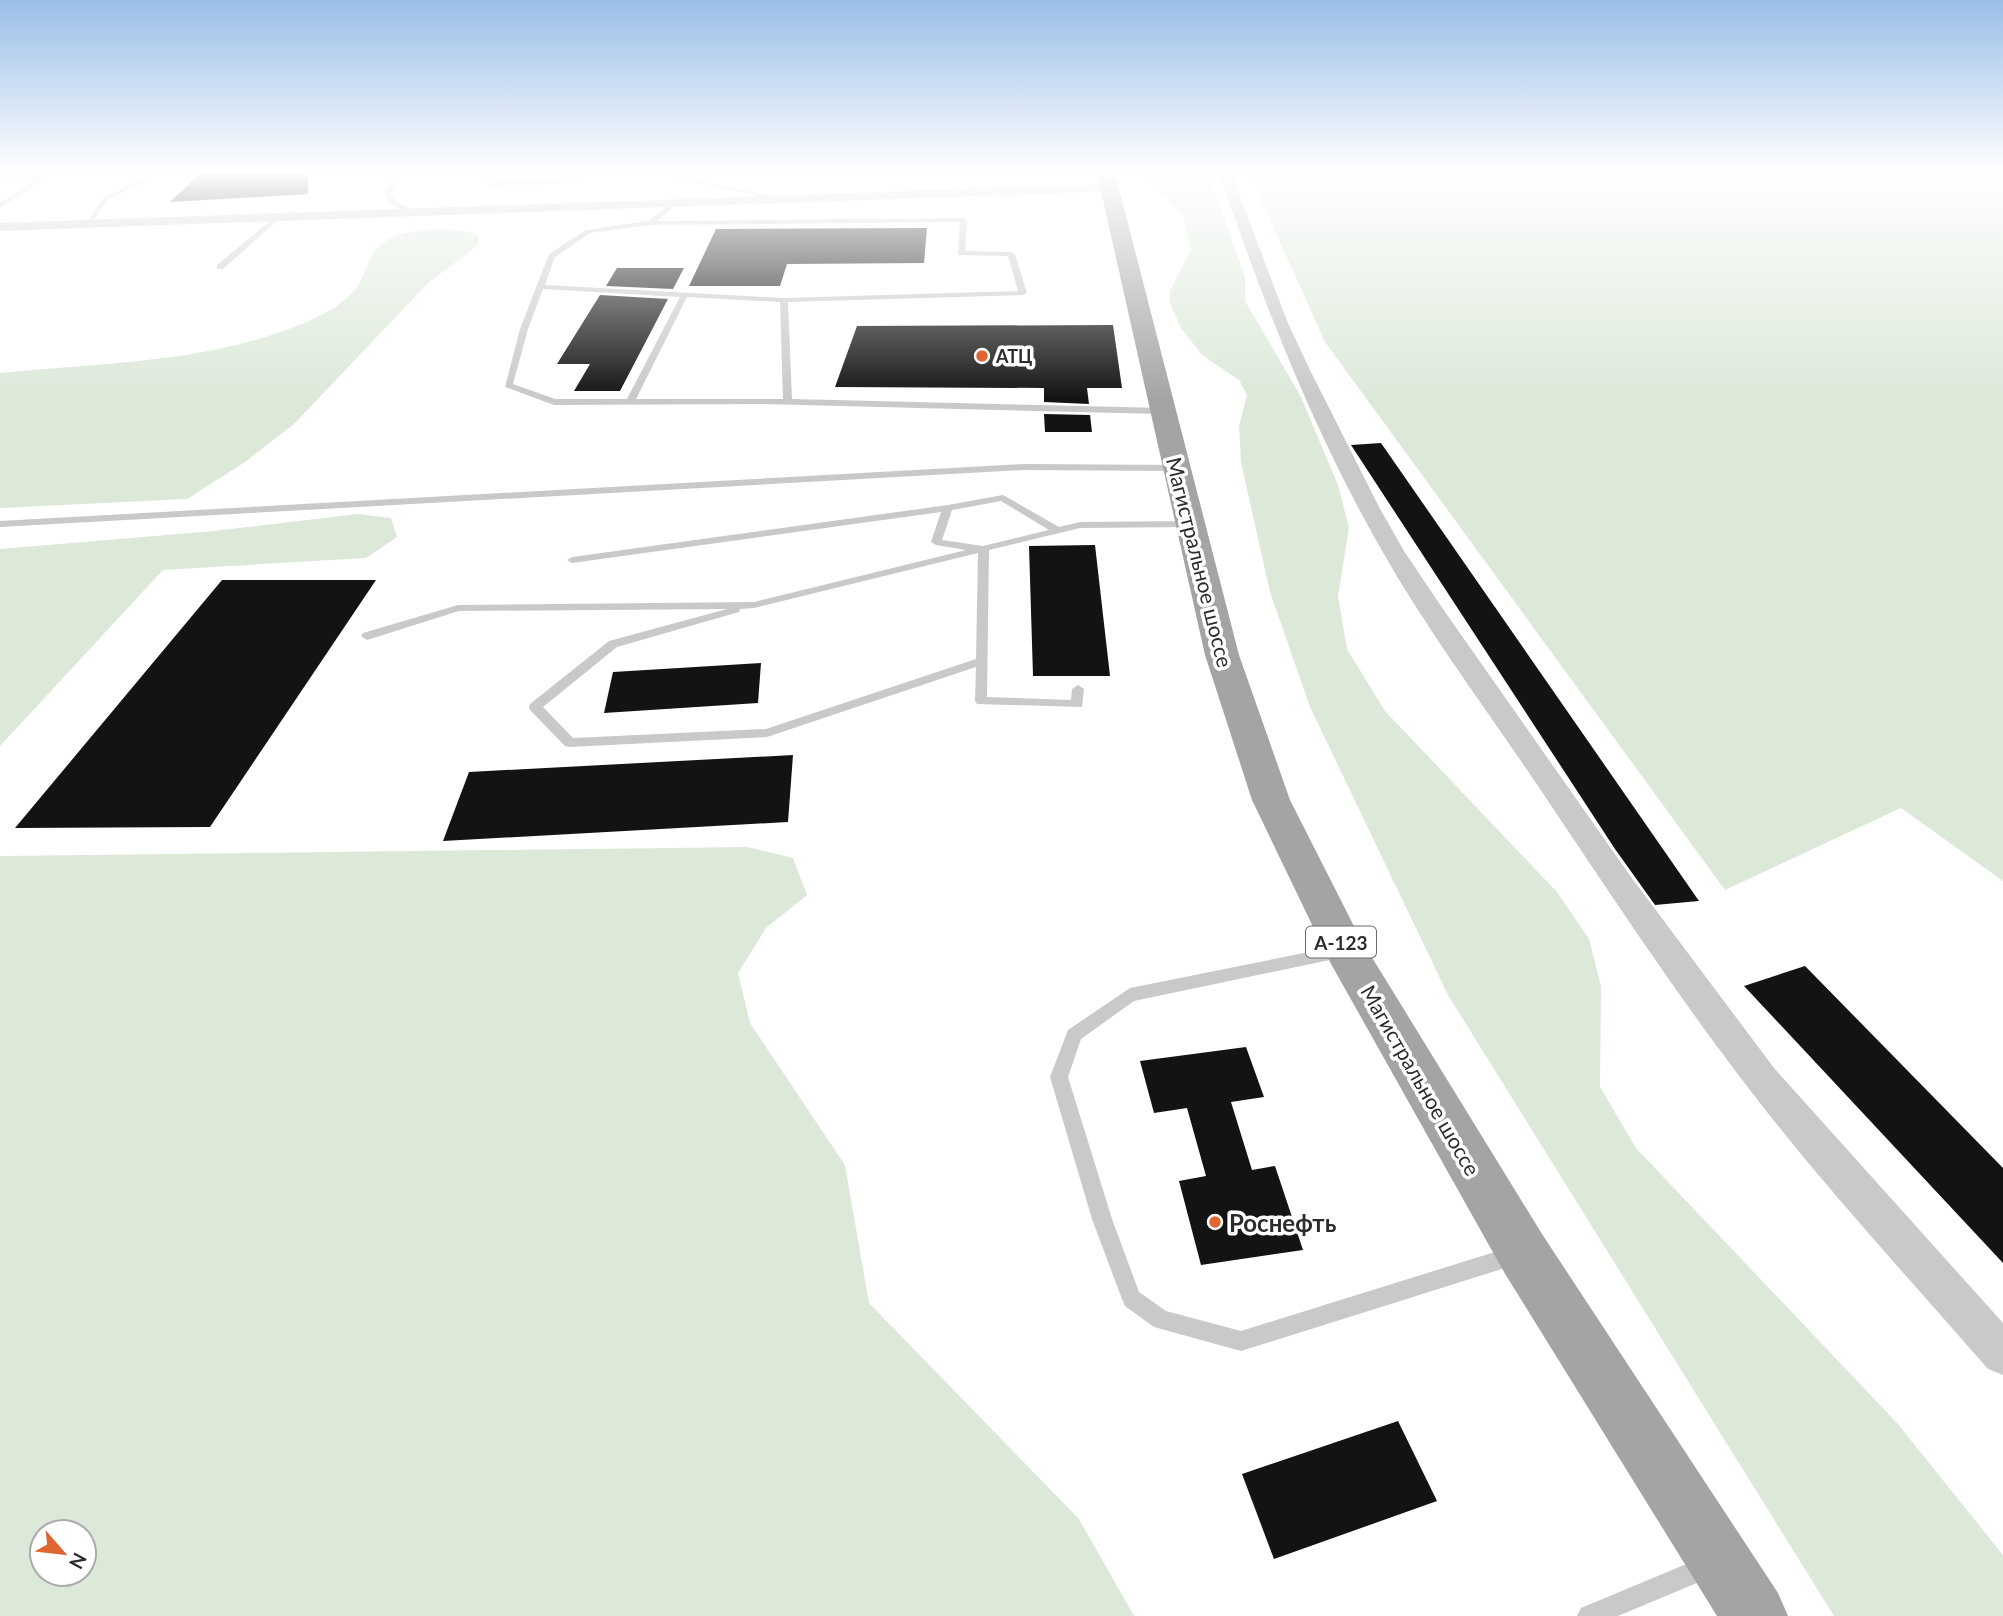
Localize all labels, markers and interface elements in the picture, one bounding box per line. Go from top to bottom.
place label: АТЦ [995,345,1032,367]
marker: АТЦ [974,348,990,364]
street label: Магистральное шоссе [1162,454,1238,670]
road number: А-123 [1306,926,1376,958]
street label: Магистральное шоссе [1356,980,1486,1180]
place label: Роснефть [1229,1208,1337,1237]
marker: Роснефть [1207,1214,1223,1230]
north arrow [28,1518,98,1588]
text: N [65,1549,92,1573]

